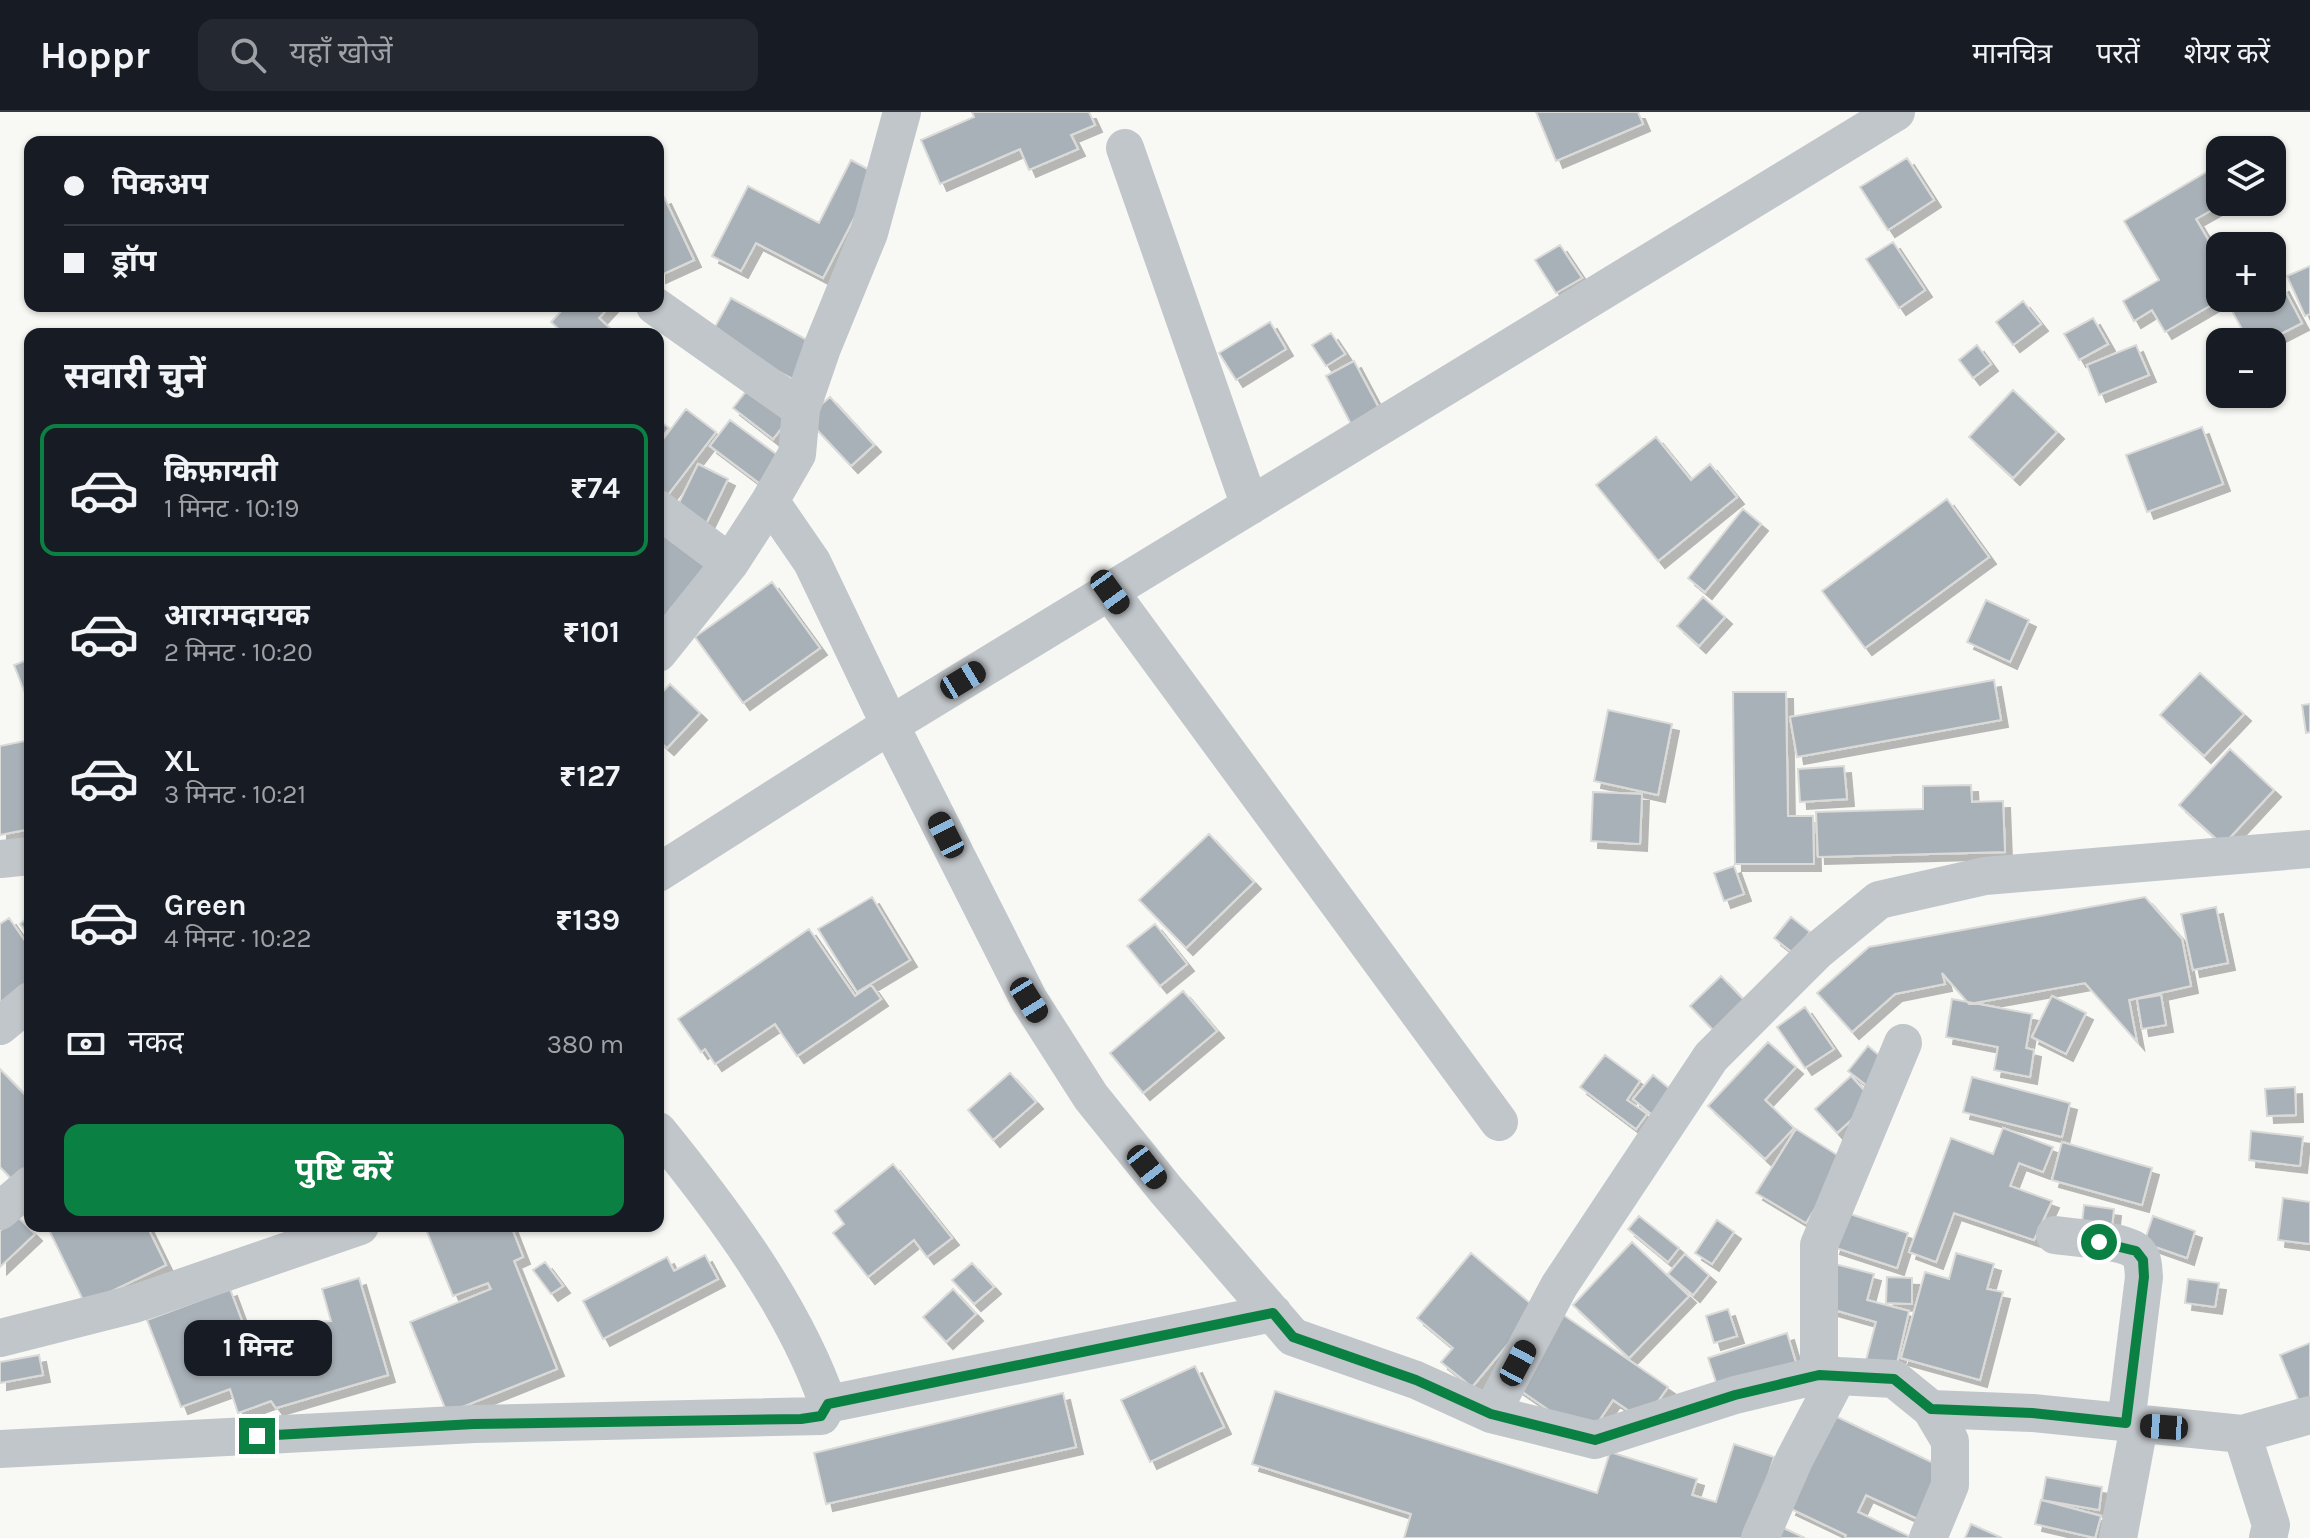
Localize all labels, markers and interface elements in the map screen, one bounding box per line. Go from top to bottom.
search box [198,19,758,91]
text: Hoppr [40,33,150,78]
icon: search [226,33,270,77]
text: यहाँ खोजें [290,35,392,71]
text: मानचित्र [1972,37,2052,70]
text: परतें [2096,37,2140,70]
text: शेयर करें [2184,37,2270,70]
map controls [2206,136,2286,408]
button: layers [2206,136,2286,216]
text: पिकअप [112,166,208,202]
button: + [2206,232,2286,312]
text: ड्रॉप [112,243,156,279]
button: − [2206,328,2286,408]
text: सवारी चुनें [64,355,206,397]
text: किफ़ायती [164,453,278,489]
icon: car [68,454,140,526]
text: ₹74 [570,470,620,506]
text: 1 मिनट · 10:19 [164,493,299,524]
car [1086,566,1134,618]
text: आरामदायक [164,597,310,633]
icon: car [68,598,140,670]
text: ₹101 [562,614,620,650]
text: 2 मिनट · 10:20 [164,637,313,668]
car [936,657,990,703]
icon: car [68,742,140,814]
text: XL [164,743,199,779]
text: ₹127 [559,758,620,794]
text: 3 मिनट · 10:21 [164,779,306,810]
car [924,808,968,862]
icon: car [68,886,140,958]
text: Green [164,887,247,923]
text: ₹139 [555,902,620,938]
text: 4 मिनट · 10:22 [164,923,312,954]
car [1006,973,1052,1027]
icon: cash [64,1022,108,1066]
text: नकद [128,1024,184,1060]
text: 380 m [547,1029,624,1060]
button: पुष्टि करें [64,1124,624,1216]
car [1123,1141,1171,1193]
route start [2081,1224,2117,1260]
callout: 1 मिनट [183,1320,331,1376]
text: 1 मिनट [223,1332,293,1363]
car [1496,1336,1540,1390]
car [2139,1413,2189,1441]
route end [239,1418,275,1454]

